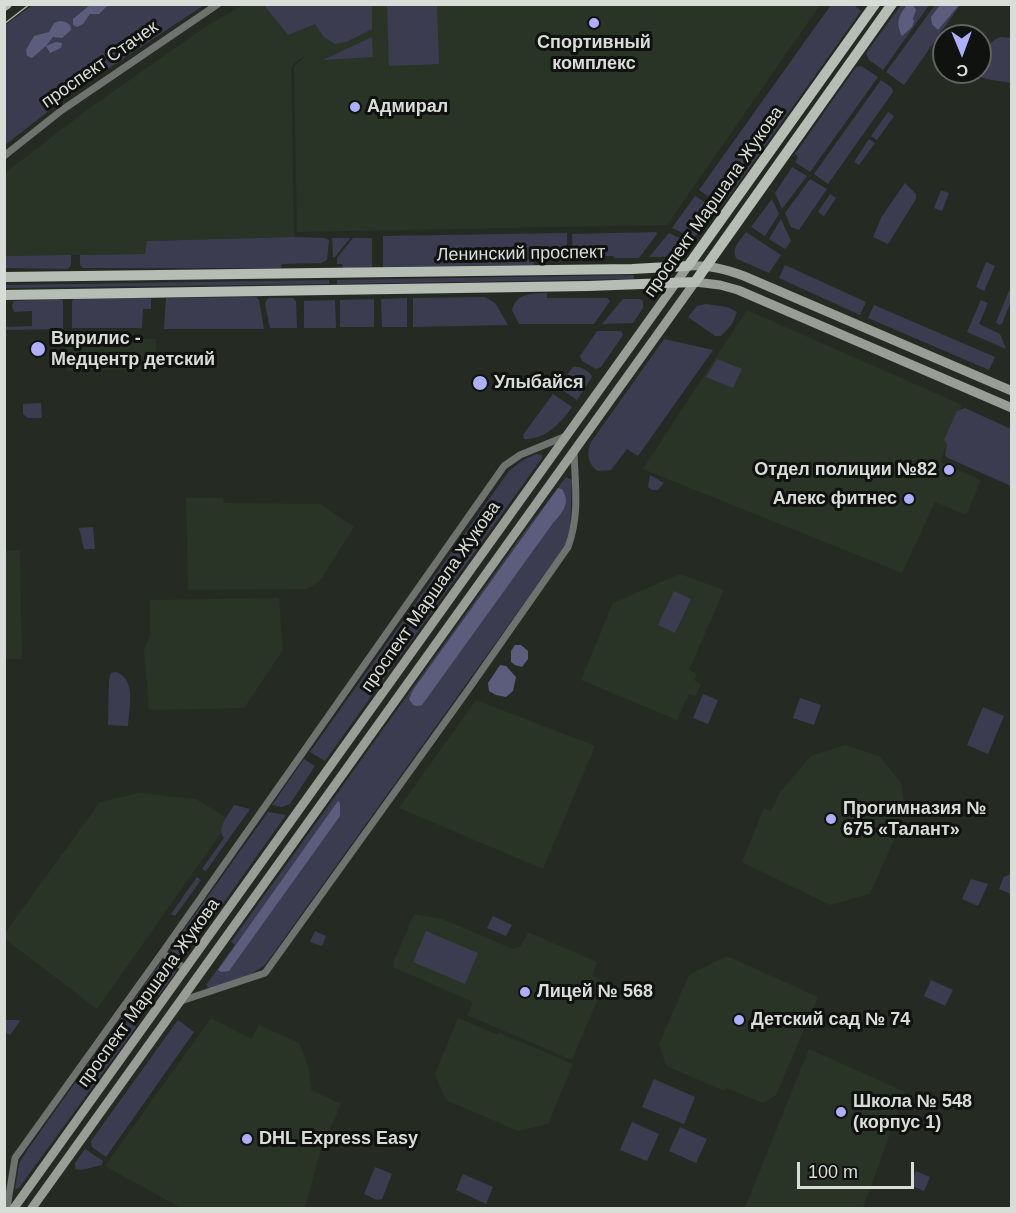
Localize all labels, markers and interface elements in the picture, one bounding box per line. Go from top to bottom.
marker: Спортивный комплекс [587,16,601,30]
street label: проспект Стачек [37,17,163,113]
north arrow [932,24,992,84]
place label: Спортивный комплекс [537,32,651,74]
text: С [956,62,968,79]
place label: Адмирал [367,96,448,118]
marker: Адмирал [348,100,362,114]
street label: проспект Маршала Жукова [640,102,788,302]
street label: Ленинский проспект [437,242,605,266]
place label: Вирилис - Медцентр детский [51,328,215,370]
marker: Вирилис - Медцентр детский [29,340,47,358]
place label: Улыбайся [494,372,584,394]
marker: Улыбайся [471,374,489,392]
place label: Отдел полиции №82 [754,459,937,481]
marker: Отдел полиции №82 [942,463,956,477]
place label: Алекс фитнес [773,488,897,510]
marker: Алекс фитнес [902,492,916,506]
street label: проспект Маршала Жукова [357,497,505,697]
place label: Прогимназия № 675 «Талант» [843,798,986,840]
marker: Прогимназия № 675 «Талант» [824,812,838,826]
street label: проспект Маршала Жукова [73,894,225,1092]
place label: Лицей № 568 [537,981,653,1003]
marker: Лицей № 568 [518,985,532,999]
place label: Детский сад № 74 [751,1009,910,1031]
marker: Детский сад № 74 [732,1013,746,1027]
place label: Школа № 548 (корпус 1) [853,1091,972,1134]
marker: Школа № 548 (корпус 1) [834,1105,848,1119]
place label: DHL Express Easy [259,1128,418,1150]
marker: DHL Express Easy [240,1132,254,1146]
scale bar [800,1150,917,1188]
text: 100 m [808,1162,858,1182]

